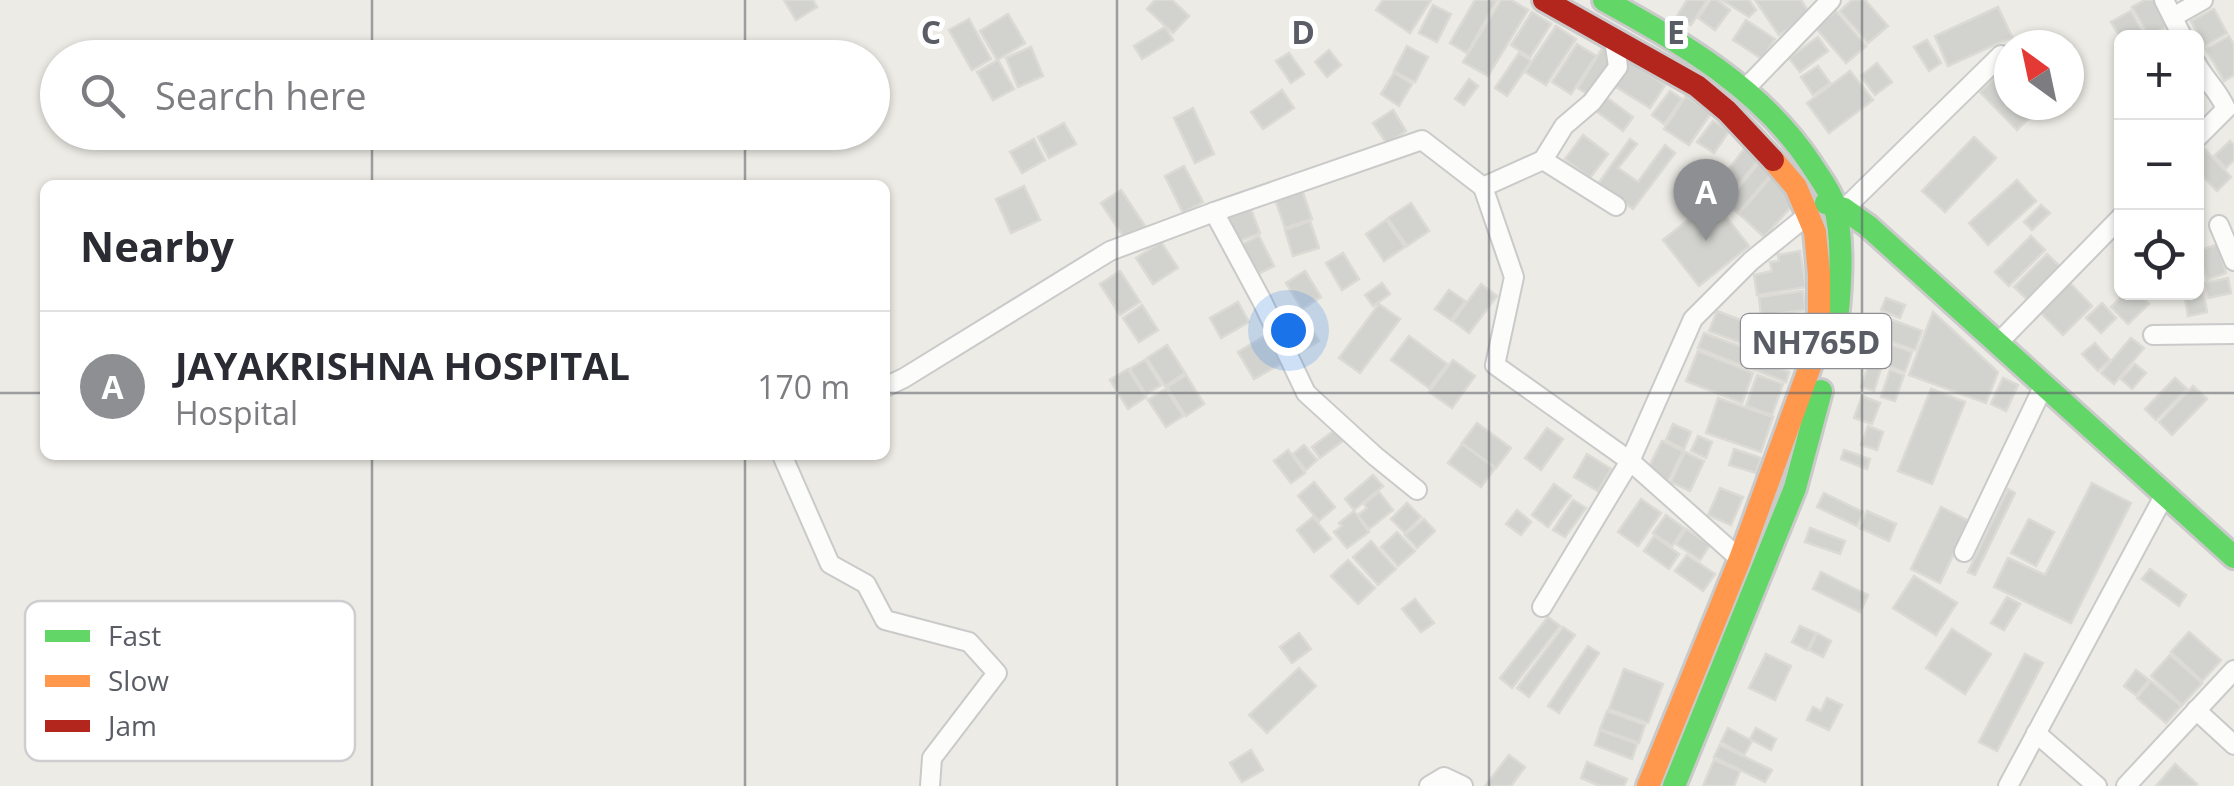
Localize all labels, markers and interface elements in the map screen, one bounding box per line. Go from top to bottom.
text: C [921,10,941,53]
text: D [1291,10,1315,53]
text: E [1667,10,1685,53]
north arrow [1994,30,2084,120]
map controls [2114,30,2204,300]
button: + [2114,30,2204,120]
search box [40,40,890,150]
icon: search [75,68,130,123]
text: Search here [155,69,367,121]
button: − [2114,120,2204,210]
pin: A [1674,158,1738,241]
button: locate [2114,210,2204,300]
text: Nearby [80,217,234,274]
your location [1263,305,1314,356]
road number: NH765D [1741,314,1891,368]
text: JAYAKRISHNA HOSPITAL [175,339,630,391]
text: A [101,365,124,408]
text: 170 m [757,365,850,408]
text: Hospital [175,391,298,434]
legend [25,601,355,761]
text: Fast [108,616,161,654]
text: Slow [108,661,169,699]
text: Jam [105,706,157,744]

